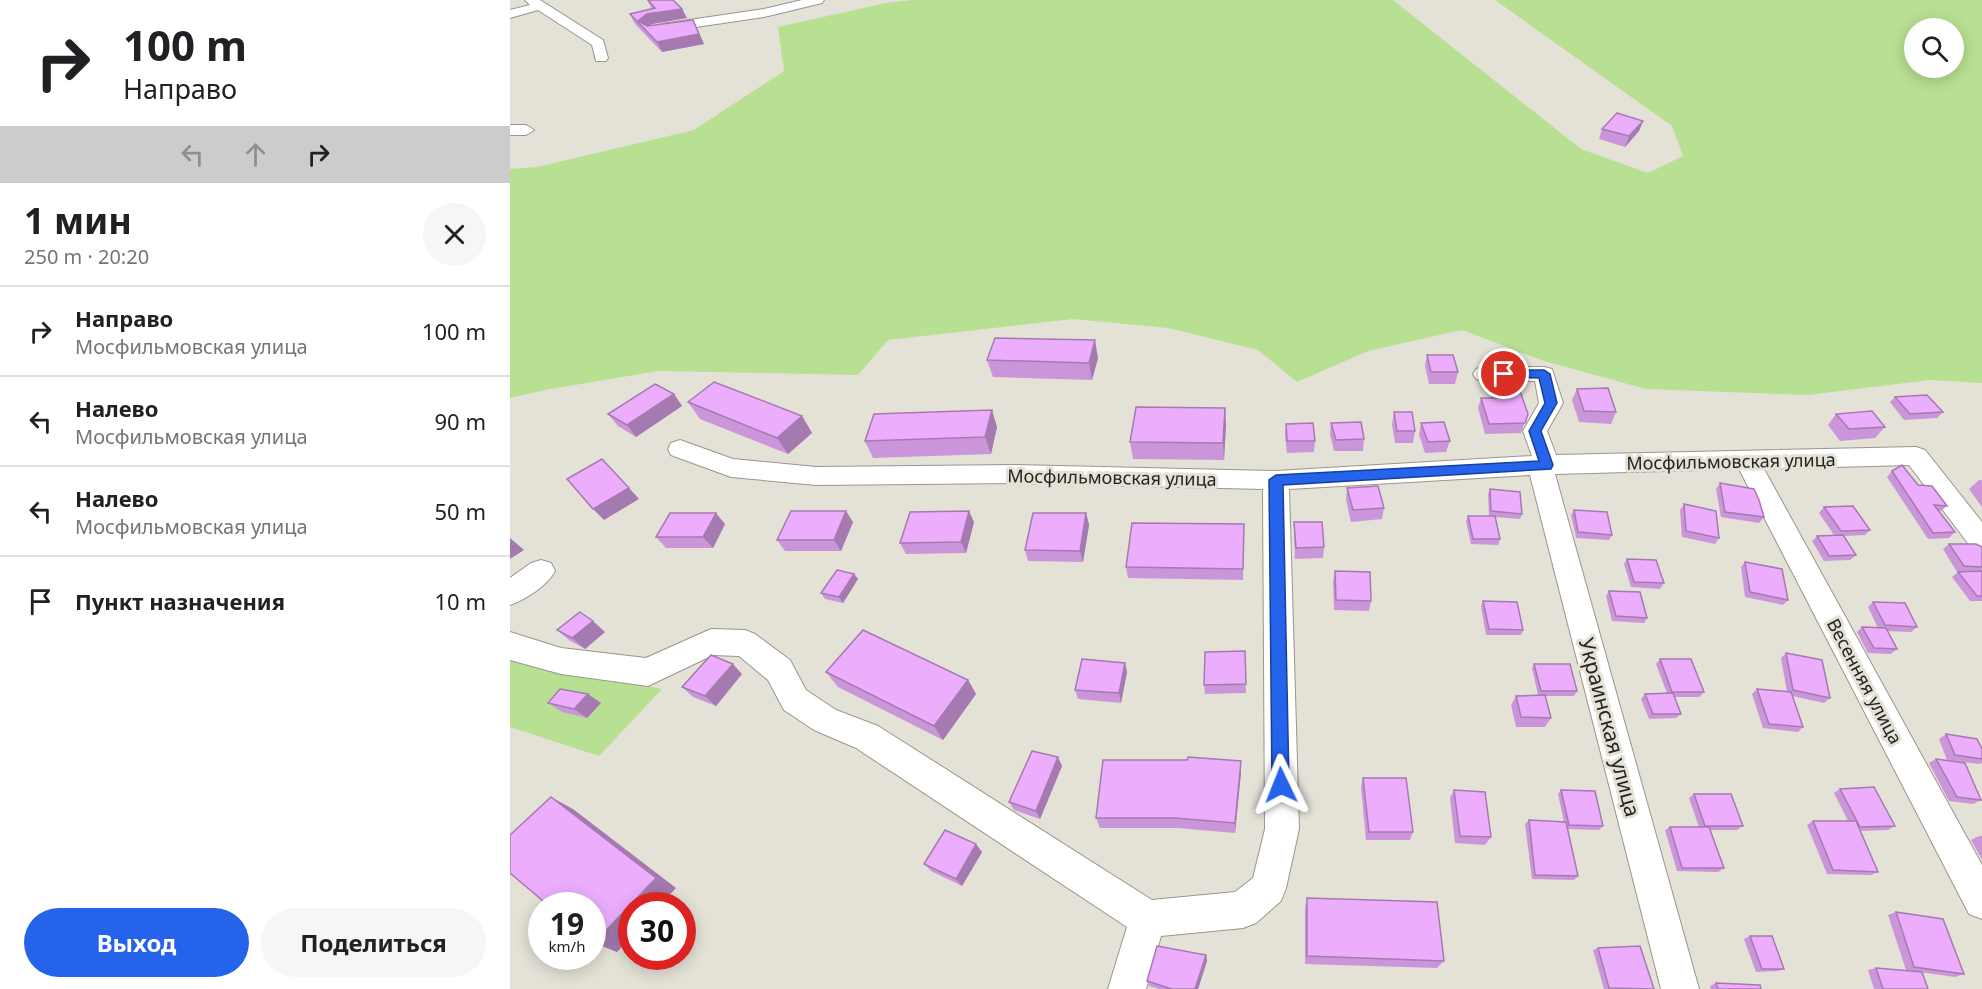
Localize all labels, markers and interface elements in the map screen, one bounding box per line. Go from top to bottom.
text: 100 m [123,16,247,73]
map controls [1904,18,1964,78]
button: search [1904,18,1964,78]
icon: right [24,24,102,102]
text: Направо [123,70,237,107]
icon: left [176,138,209,171]
icon: ahead [239,138,272,171]
icon: right [302,138,335,171]
text: 1 мин [24,196,132,245]
button: close [423,203,486,266]
text: 250 m · 20:20 [24,243,149,270]
text: Направо [75,303,173,333]
icon: right [24,315,57,348]
text: 100 m [422,316,486,346]
text: Мосфильмовская улица [75,333,308,360]
pin [1478,348,1529,399]
icon: arrive [1487,357,1520,390]
text: Налево [75,393,158,423]
icon: left [24,405,57,438]
text: 90 m [435,406,486,436]
text: Мосфильмовская улица [75,423,308,450]
street label: Мосфильмовская улица [1626,447,1836,475]
street label: Мосфильмовская улица [1007,463,1217,491]
text: Налево [75,483,158,513]
icon: left [24,495,57,528]
text: 50 m [435,496,486,526]
text: Мосфильмовская улица [75,513,308,540]
icon: arrive [24,585,57,618]
text: Пункт назначения [75,586,285,616]
text: 10 m [435,586,486,616]
street label: Весенняя улица [1822,614,1908,748]
street label: Украинская улица [1573,634,1647,820]
position arrow [1249,753,1313,817]
speed limit sign: 30 [618,892,696,970]
text: 19 [550,903,584,944]
button: Выход [24,908,249,977]
button: Поделиться [261,908,486,977]
text: km/h [549,936,585,956]

